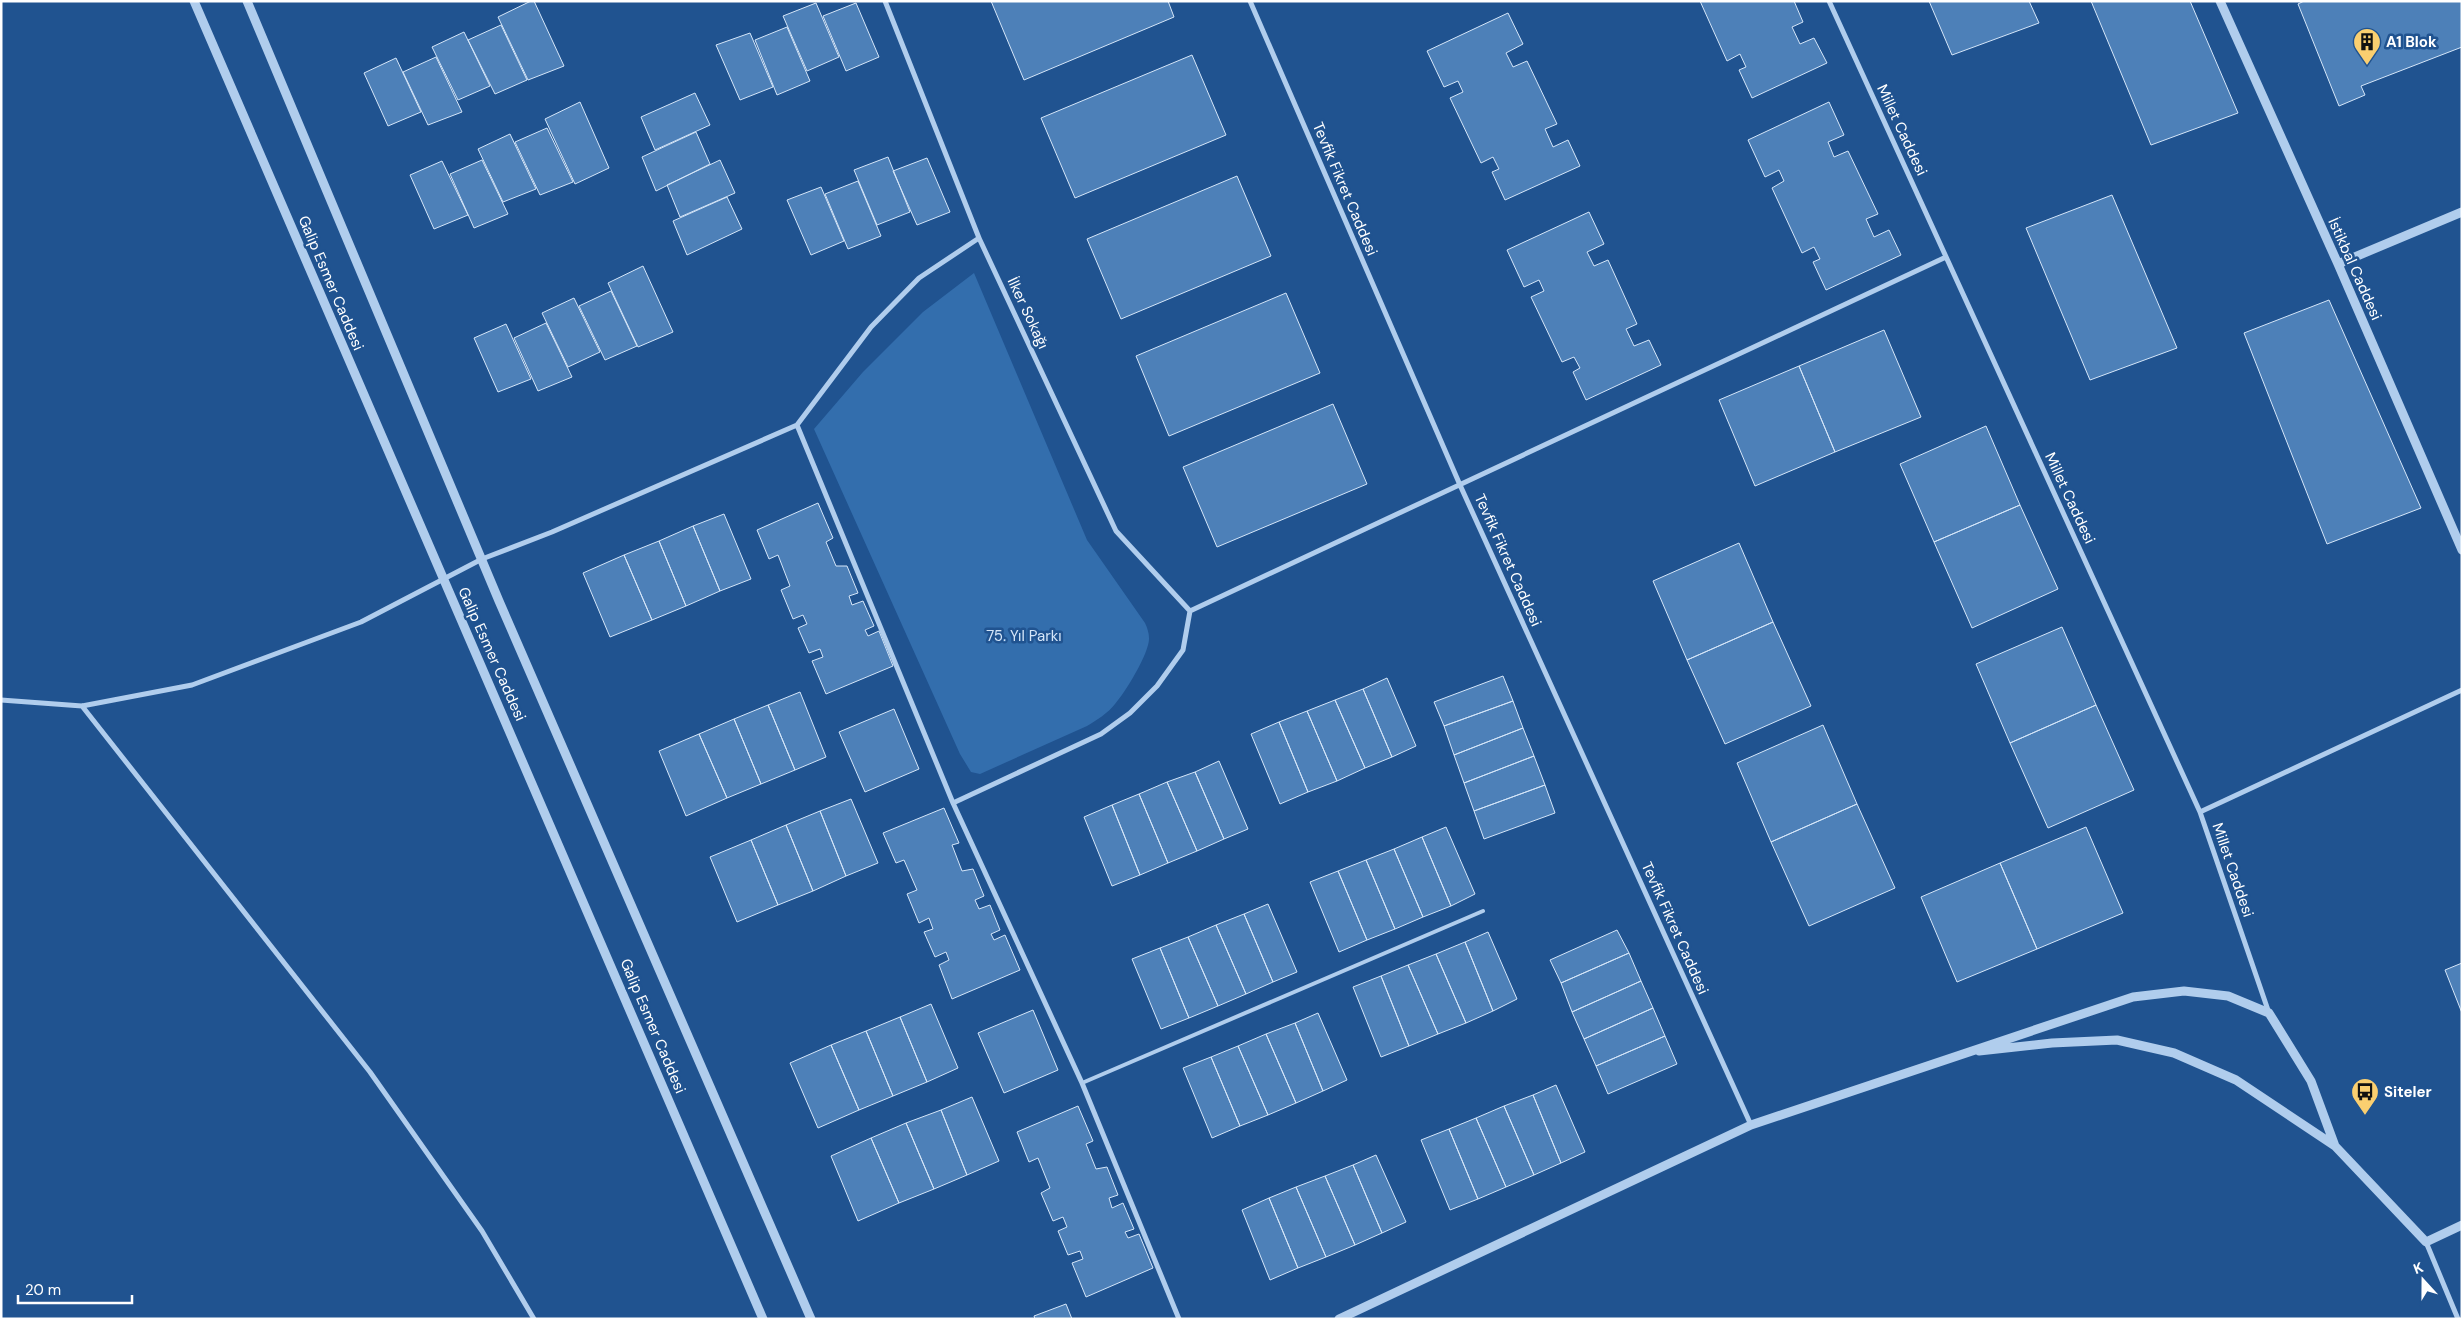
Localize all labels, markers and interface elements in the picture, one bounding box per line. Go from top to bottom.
building icon: A1 Blok [2352,27,2382,66]
place label: A1 Blok [2386,32,2437,52]
street label: Millet Caddesi [1872,81,1932,179]
street label: Tevfik Fikret Caddesi [1308,119,1382,259]
street label: Galip Esmer Caddesi [294,213,368,353]
street label: İstikbal Caddesi [2323,215,2387,323]
street label: İlker Sokağı [1003,274,1053,352]
street label: Millet Caddesi [2040,449,2100,547]
street label: Tevfik Fikret Caddesi [1470,491,1546,629]
street label: Galip Esmer Caddesi [453,584,531,724]
park label: 75. Yıl Parkı [986,626,1062,646]
street label: Millet Caddesi [2208,820,2258,920]
street label: Tevfik Fikret Caddesi [1637,859,1713,997]
street label: Galip Esmer Caddesi [616,956,690,1096]
bus stop icon: Siteler [2350,1077,2380,1116]
place label: Siteler [2384,1082,2432,1102]
north arrow [2398,1255,2448,1305]
text: K [2411,1258,2426,1278]
scale bar [18,1272,131,1304]
text: 20 m [25,1280,61,1300]

